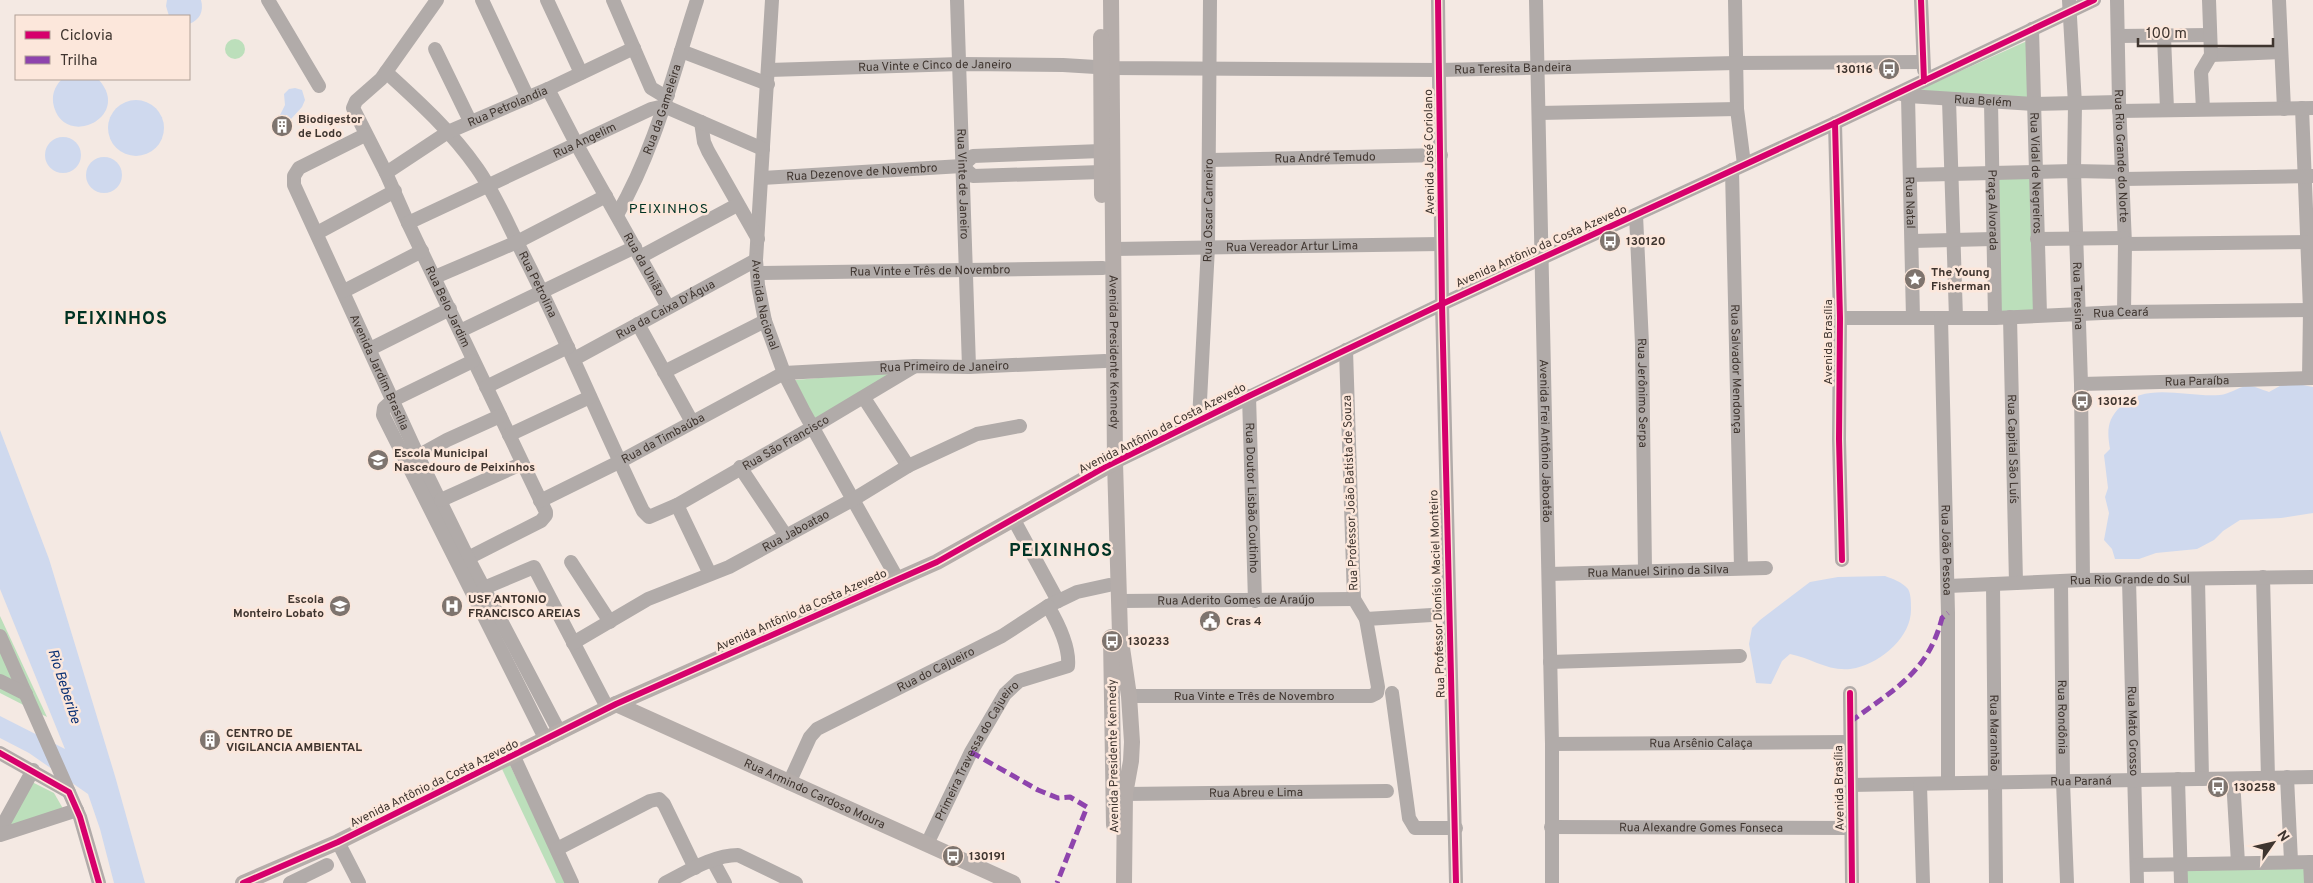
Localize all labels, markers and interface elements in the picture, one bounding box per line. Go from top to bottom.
legend [15,15,190,80]
scale bar [2138,15,2273,47]
text: 100 m [2146,25,2187,44]
text: Ciclovia [60,27,113,46]
text: Trilha [60,52,97,71]
street label: Rua Vinte e Cinco de Janeiro [858,57,1012,76]
bus stop icon: 130116 [1877,57,1901,81]
street label: Rua Teresita Bandeira [1454,60,1572,79]
street label: Rua da Gameleira [640,62,686,157]
place label: 130116 [1836,62,1873,78]
street label: Rua Petrolandia [465,83,550,132]
street label: Avenida José Coriolano [1421,89,1439,215]
street label: Rua Rio Grande do Norte [2110,89,2131,223]
street label: Rua Belém [1953,92,2012,112]
place label: Biodigestor de Lodo [298,112,362,142]
street label: Rua Vidal de Negreiros [2025,112,2045,234]
building icon: Biodigestor de Lodo [270,114,294,138]
street label: Rua Angelim [551,119,619,163]
street label: Rua Vinte de Janeiro [952,128,972,240]
street label: Rua André Temudo [1274,149,1376,168]
street label: Rua Oscar Carneiro [1200,158,1218,263]
street label: Rua Dezenove de Novembro [786,160,938,186]
street label: Praça Alvorada [1983,169,2001,251]
street label: Rua Natal [1901,176,1918,229]
district label: PEIXINHOS [629,201,709,218]
street label: Avenida Antônio da Costa Azevedo [1453,202,1630,292]
bus stop icon: 130120 [1598,229,1622,253]
street label: Rua da União [619,230,668,300]
place label: 130120 [1626,234,1666,250]
street label: Rua Vereador Artur Lima [1226,238,1358,256]
street label: Rua Petrolina [514,249,560,321]
street label: Avenida Nacional [747,259,782,352]
street label: Rua Teresina [2068,261,2086,330]
street label: Rua Vinte e Três de Novembro [850,262,1011,281]
street label: Rua Belo Jardim [421,264,473,350]
place label: The Young Fisherman [1931,265,1990,295]
place icon: The Young Fisherman [1903,267,1927,291]
street label: Avenida Presidente Kennedy [1104,275,1122,429]
street label: Rua da Caixa D'Água [613,277,718,344]
street label: Avenida Brasília [1821,299,1837,385]
street label: Rua Salvador Mendonça [1726,304,1745,434]
street label: Rua Ceará [2093,305,2149,322]
district label: PEIXINHOS [64,308,168,331]
street label: Avenida Jardim Brasília [345,312,412,433]
street label: Rua Jerônimo Serpa [1633,338,1650,448]
street label: Rua Primeiro de Janeiro [879,358,1010,377]
street label: Avenida Frei Antônio Jaboatão [1535,359,1554,523]
street label: Rua Paraíba [2164,373,2230,391]
street label: Avenida Antônio da Costa Azevedo [1076,379,1249,478]
bus stop icon: 130126 [2070,389,2094,413]
street label: Rua Capital São Luís [2003,394,2021,504]
place label: 130126 [2098,394,2137,410]
street label: Rua Professor João Batista de Souza [1340,395,1362,591]
street label: Rua da Timbaúba [619,410,708,468]
street label: Rua São Francisco [740,412,833,475]
street label: Rua Doutor Lisbão Coutinho [1241,422,1261,574]
place label: Escola Municipal Nascedouro de Peixinhos [394,446,535,476]
school or university icon: Escola Municipal Nascedouro de Peixinhos [366,448,390,472]
street label: Rua Professor Dionísio Maciel Monteiro [1426,489,1450,698]
street label: Rua João Pessoa [1936,504,1955,596]
street label: Rua Jaboatao [760,507,833,556]
district label: PEIXINHOS [1009,540,1113,563]
street label: Rua Manuel Sirino da Silva [1587,562,1729,582]
street label: Avenida Antônio da Costa Azevedo [713,566,890,656]
street label: Rua Rio Grande do Sul [2070,572,2190,590]
place label: Escola Monteiro Lobato [233,592,324,622]
place label: USF ANTONIO FRANCISCO AREIAS [468,592,581,622]
street label: Rua Aderito Gomes de Araújo [1157,592,1315,610]
school or university icon: Escola Monteiro Lobato [328,594,352,618]
hospital icon: USF ANTONIO FRANCISCO AREIAS [440,594,464,618]
public building icon: Cras 4 [1198,609,1222,633]
place label: Cras 4 [1226,614,1262,630]
bus stop icon: 130233 [1100,629,1124,653]
place label: 130233 [1128,634,1169,650]
street label: Rua do Cajueiro [895,644,978,696]
water label: Rio Beberibe [43,647,84,727]
street label: Primeira Travessa do Cajueiro [932,678,1023,824]
street label: Avenida Presidente Kennedy [1105,679,1123,833]
street label: Rua Rondônia [2053,680,2070,754]
street label: Rua Mato Grosso [2123,686,2141,777]
street label: Rua Vinte e Três de Novembro [1174,689,1335,705]
street label: Rua Maranhão [1985,694,2002,772]
place label: CENTRO DE VIGILANCIA AMBIENTAL [226,726,362,756]
building icon: CENTRO DE VIGILANCIA AMBIENTAL [198,728,222,752]
street label: Avenida Antônio da Costa Azevedo [347,736,522,832]
street label: Rua Arsênio Calaça [1649,736,1753,752]
street label: Avenida Brasília [1831,745,1849,831]
street label: Rua Armindo Cardoso Moura [741,756,888,833]
street label: Rua Paraná [2050,773,2112,791]
bus stop icon: 130258 [2206,775,2230,799]
place label: 130258 [2234,780,2276,796]
street label: Rua Abreu e Lima [1209,785,1303,802]
north arrow [2248,818,2298,868]
street label: Rua Alexandre Gomes Fonseca [1619,820,1783,837]
text: N [2273,828,2292,845]
bus stop icon: 130191 [941,844,965,868]
place label: 130191 [969,849,1006,865]

